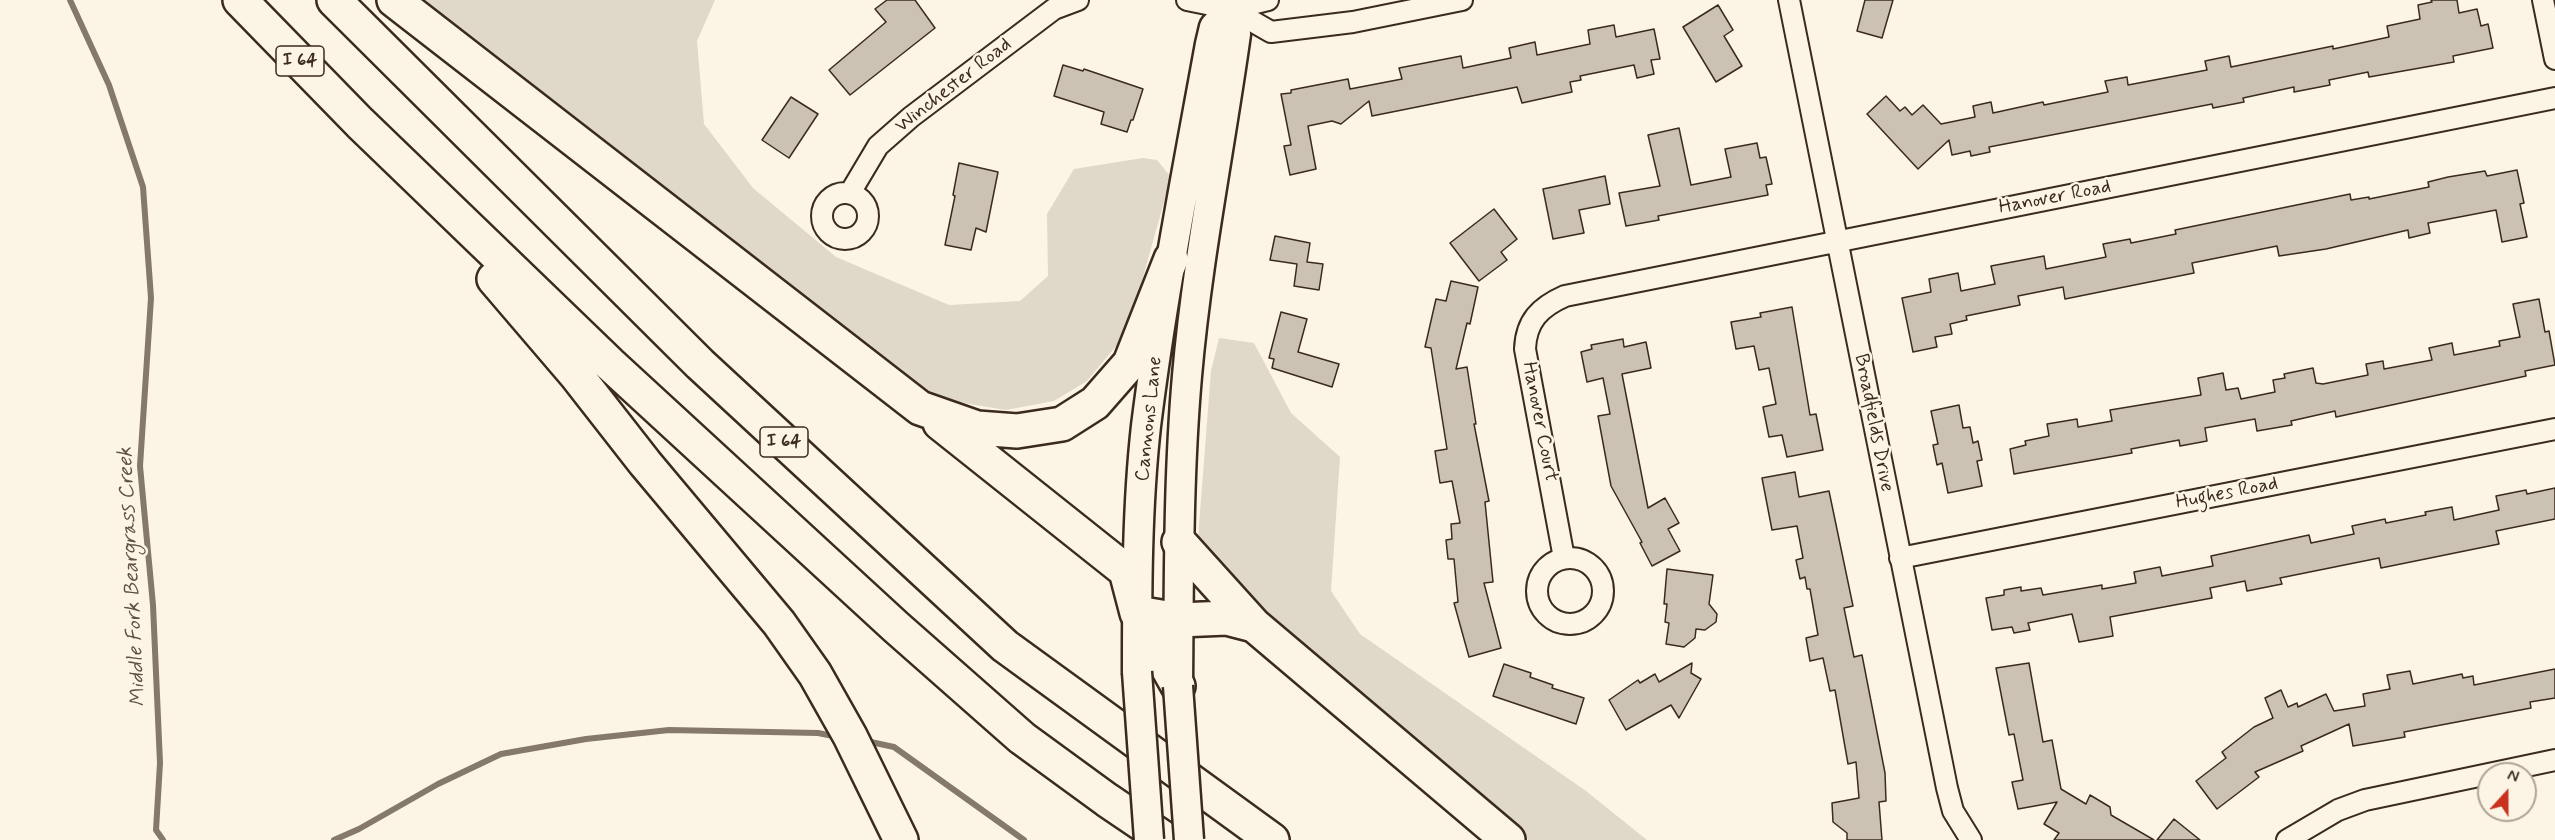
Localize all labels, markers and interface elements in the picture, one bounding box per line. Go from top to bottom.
street label: Winchester Road [891,33,1017,139]
road number: I 64 [276,46,324,76]
street label: Hanover Road [1997,175,2113,221]
street label: Broadfields Drive [1848,352,1898,494]
street label: Cannons Lane [1131,355,1169,483]
street label: Hanover Court [1516,360,1562,484]
road number: I 64 [760,427,808,457]
water label: Middle Fork Beargrass Creek [114,446,152,708]
street label: Hughes Road [2174,472,2280,516]
north arrow [2477,762,2537,822]
text: N [2504,765,2522,788]

